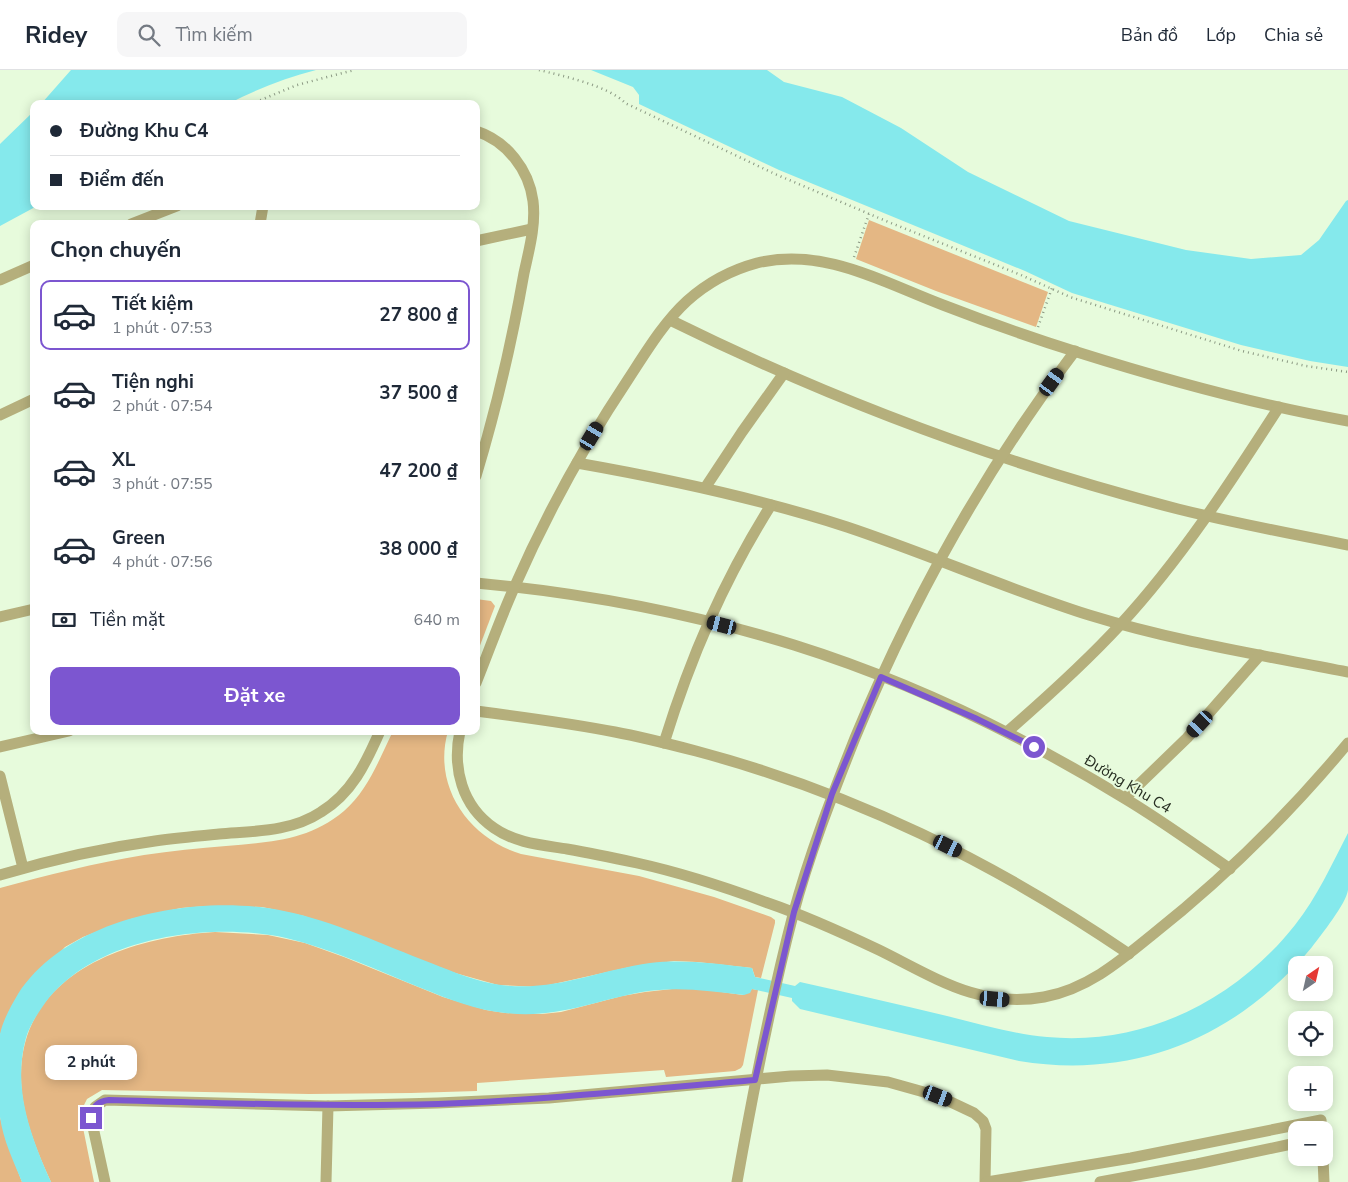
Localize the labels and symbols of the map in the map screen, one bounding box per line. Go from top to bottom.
car [1037,365,1066,399]
car [577,419,606,453]
car [705,614,738,636]
car [1184,708,1215,740]
route start [1023,736,1045,758]
street label: Đường Khu C4 [1080,750,1175,818]
car [931,833,964,859]
north arrow [1288,956,1332,1001]
car [979,990,1010,1008]
callout: 2 phút [45,1046,137,1080]
car [921,1084,954,1108]
route end [80,1107,102,1129]

